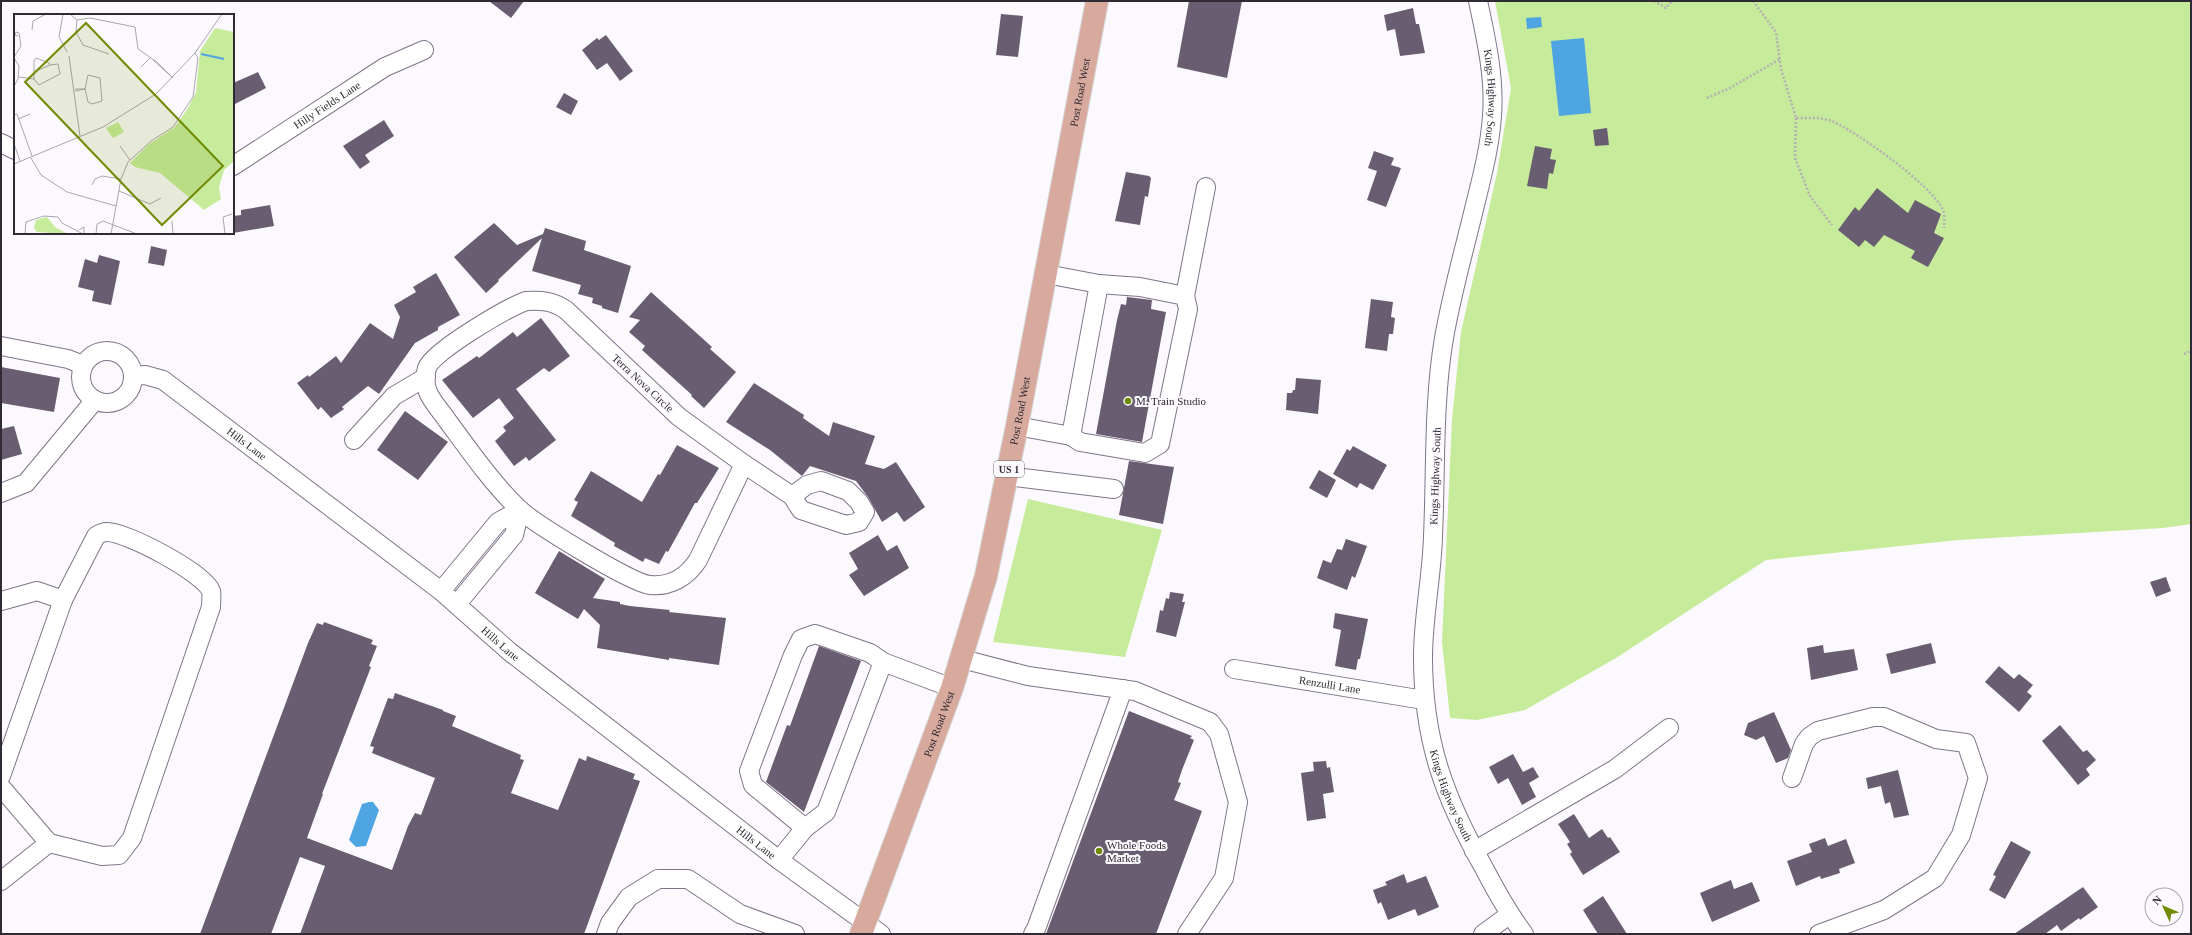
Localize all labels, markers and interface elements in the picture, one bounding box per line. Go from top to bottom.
inset map [14,14,234,234]
street label: Kings Highway South [1482,48,1499,148]
street label: Post Road West [1067,57,1092,128]
street label: Hilly Fields Lane [291,79,363,131]
street label: Terra Nova Circle [610,352,676,414]
street label: Post Road West [1007,376,1032,446]
place label: M. Train Studio [1136,395,1206,407]
marker: M. Train Studio [1123,396,1133,406]
street label: Hills Lane [225,425,269,462]
street label: Kings Highway South [1427,426,1443,525]
road number: US 1 [994,461,1024,477]
street label: Hills Lane [479,624,522,663]
street label: Renzulli Lane [1298,674,1361,696]
street label: Post Road West [921,689,956,758]
street label: Kings Highway South [1428,748,1475,844]
street label: Hills Lane [734,823,778,861]
place label: Whole Foods Market [1107,839,1166,864]
marker: Whole Foods Market [1094,846,1104,856]
north arrow [2144,887,2184,927]
text: N [2150,893,2164,907]

